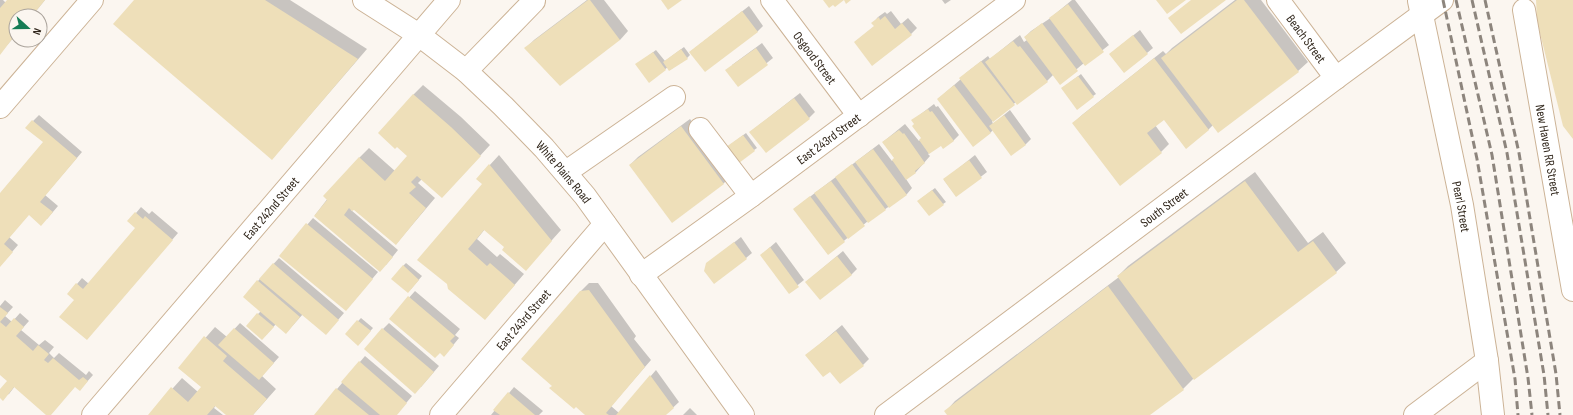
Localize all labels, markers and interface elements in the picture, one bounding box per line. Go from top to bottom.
north arrow [8,8,48,48]
street label: Beach Street [1283,12,1329,67]
text: N [30,26,44,37]
street label: Osgood Street [789,29,839,88]
street label: New Haven RR Street [1532,103,1563,197]
street label: East 243rd Street [794,110,864,168]
street label: White Plains Road [532,138,594,206]
street label: East 242nd Street [240,174,303,243]
street label: Pearl Street [1448,180,1473,233]
street label: South Street [1137,185,1191,231]
street label: East 243rd Street [493,286,555,354]

